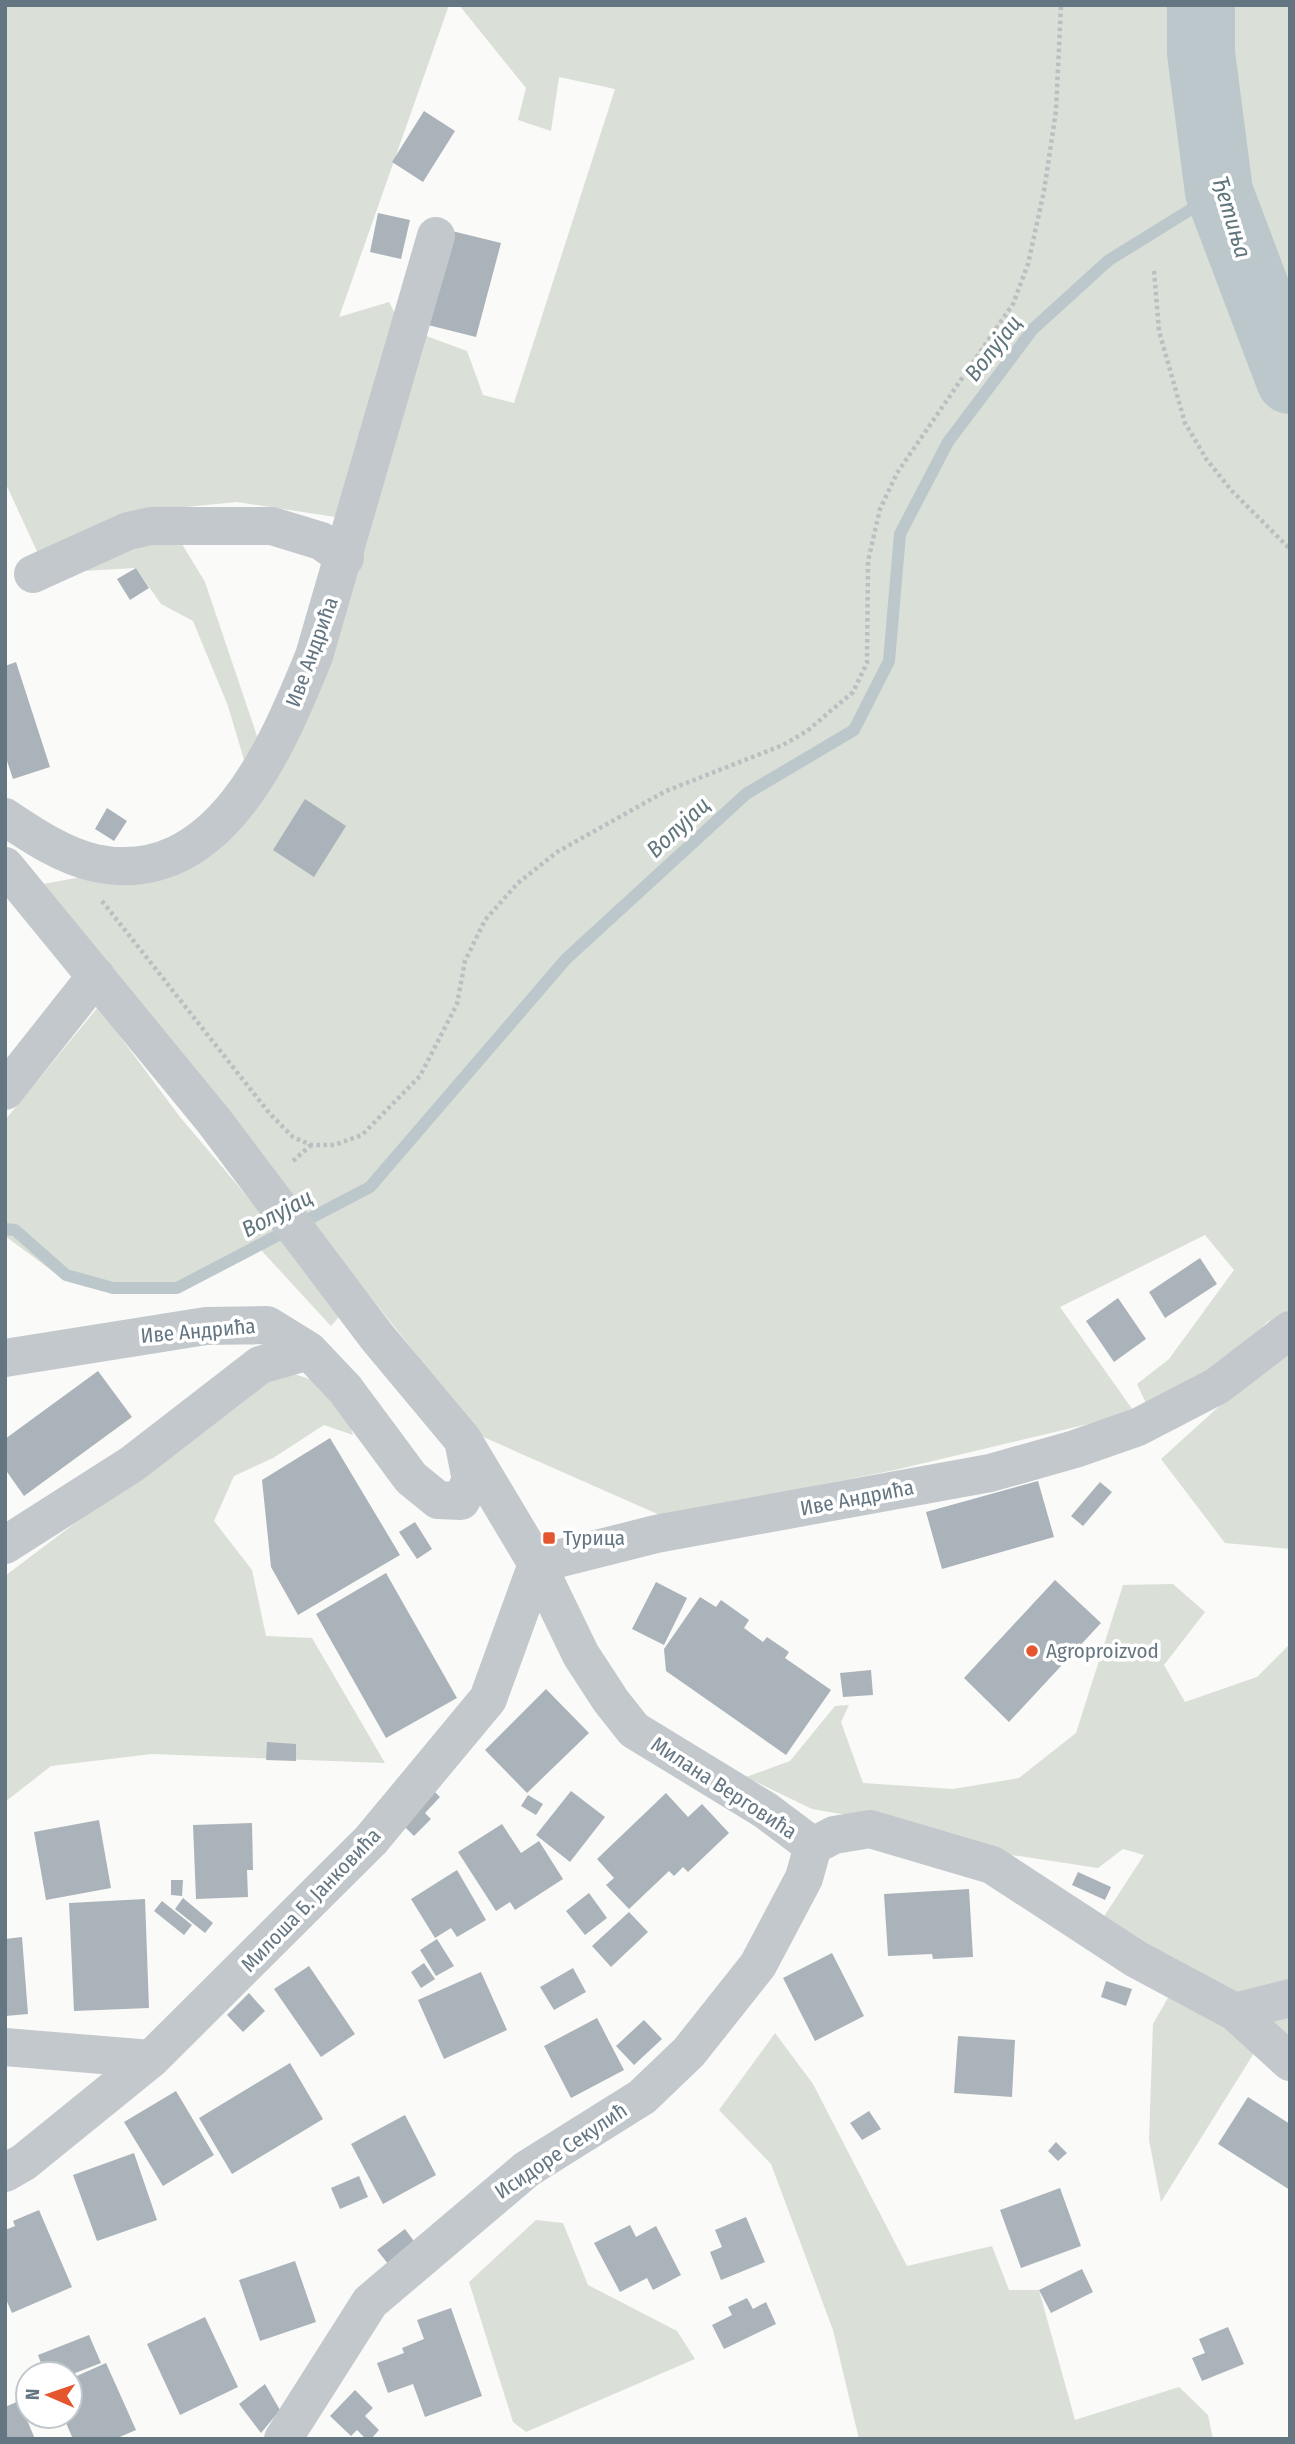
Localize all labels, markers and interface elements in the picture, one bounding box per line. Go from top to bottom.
water label: Ђетиња [1206,173,1258,261]
water label: Волујац [958,309,1028,387]
street label: Иве Андрића [280,593,344,711]
water label: Волујац [641,791,715,863]
water label: Волујац [237,1183,317,1243]
street label: Иве Андрића [139,1313,257,1349]
street label: Иве Андрића [798,1474,916,1522]
place label: Турица [563,1525,625,1551]
marker: Турица [541,1530,557,1546]
place label: Agroproizvod [1046,1638,1159,1664]
marker: Agroproizvod [1024,1643,1040,1659]
street label: Милана Верговића [646,1731,802,1845]
street label: Милоша Б. Јанковића [236,1823,386,1977]
street label: Исидоре Секулић [490,2097,632,2205]
north arrow [14,2360,84,2430]
text: N [21,2388,44,2401]

